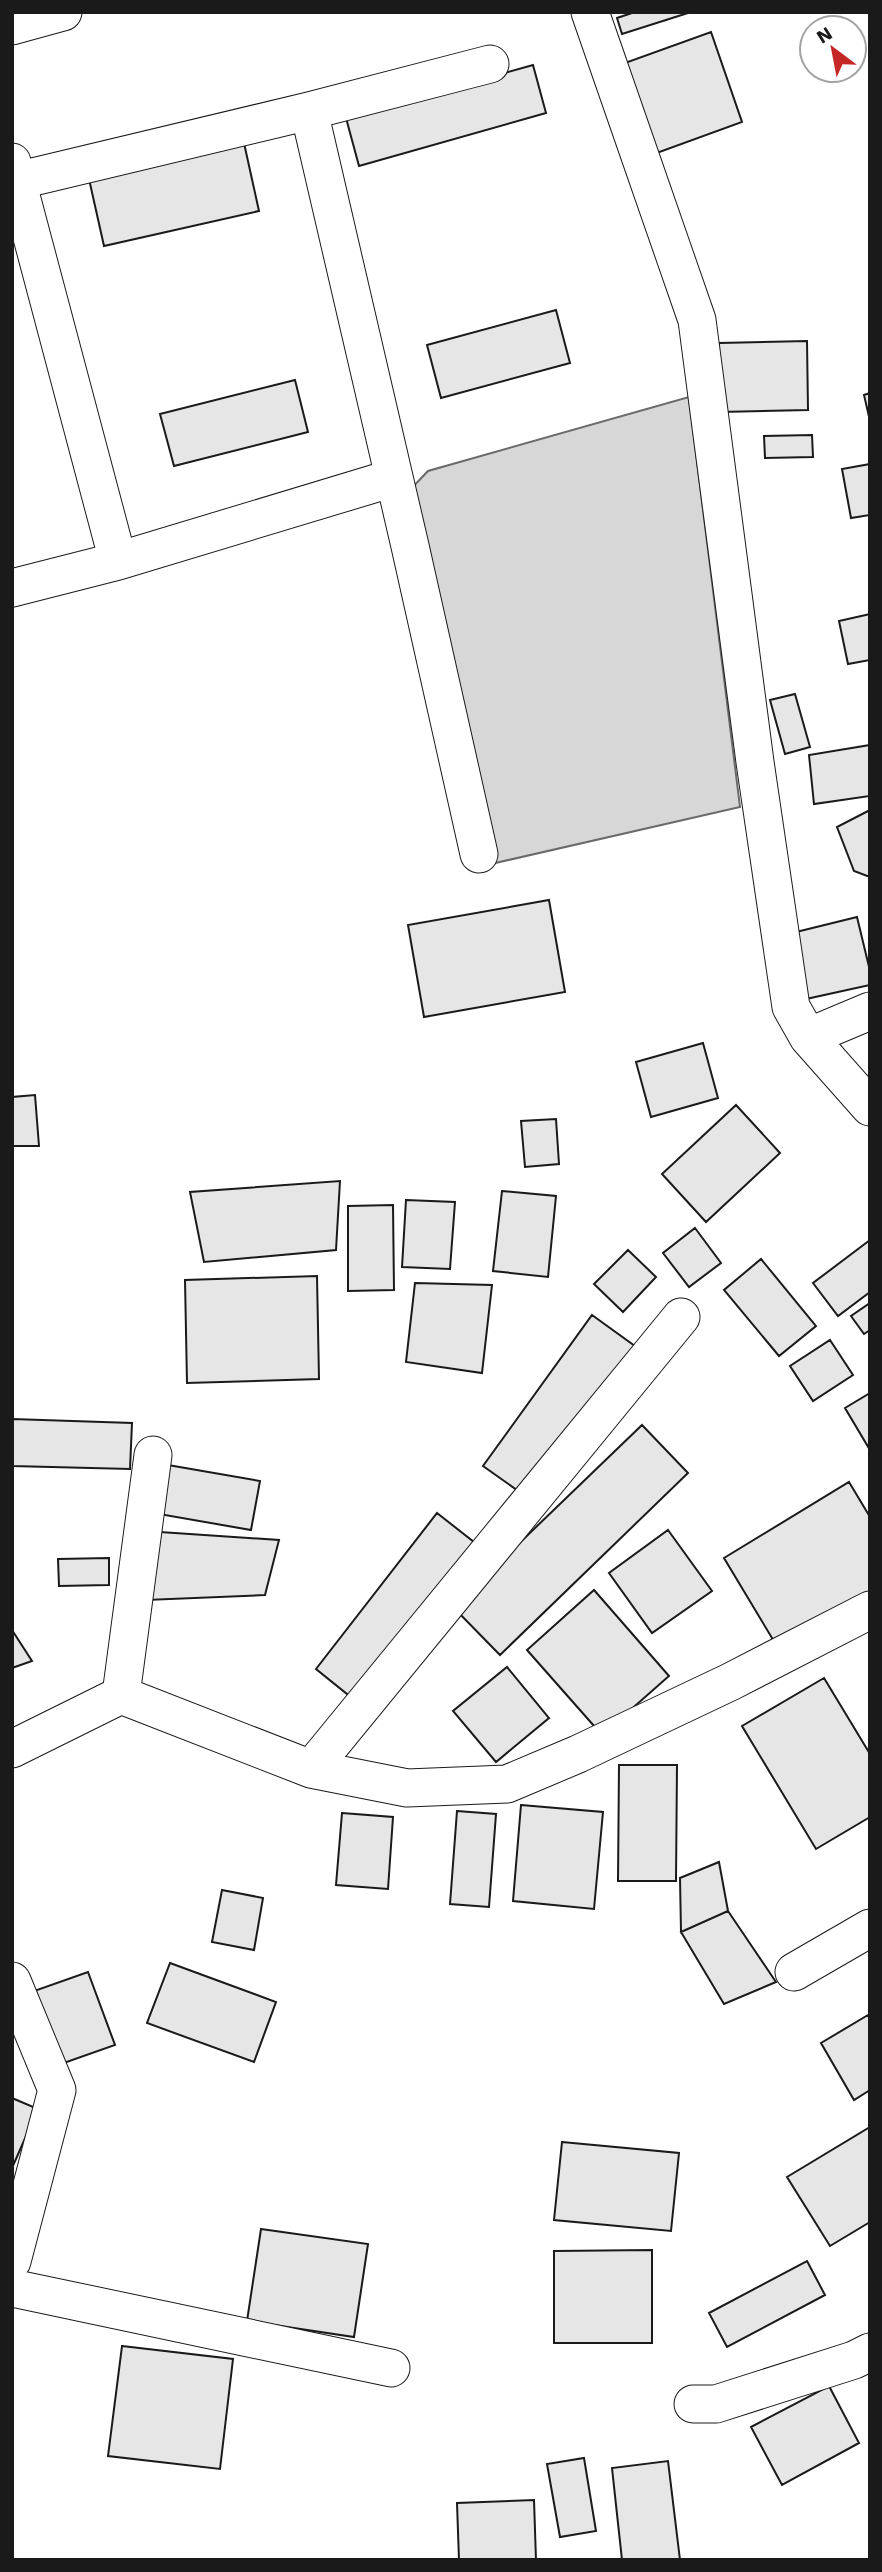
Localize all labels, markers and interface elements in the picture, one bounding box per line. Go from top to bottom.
north arrow [798,14,868,84]
text: N [812,22,836,48]

